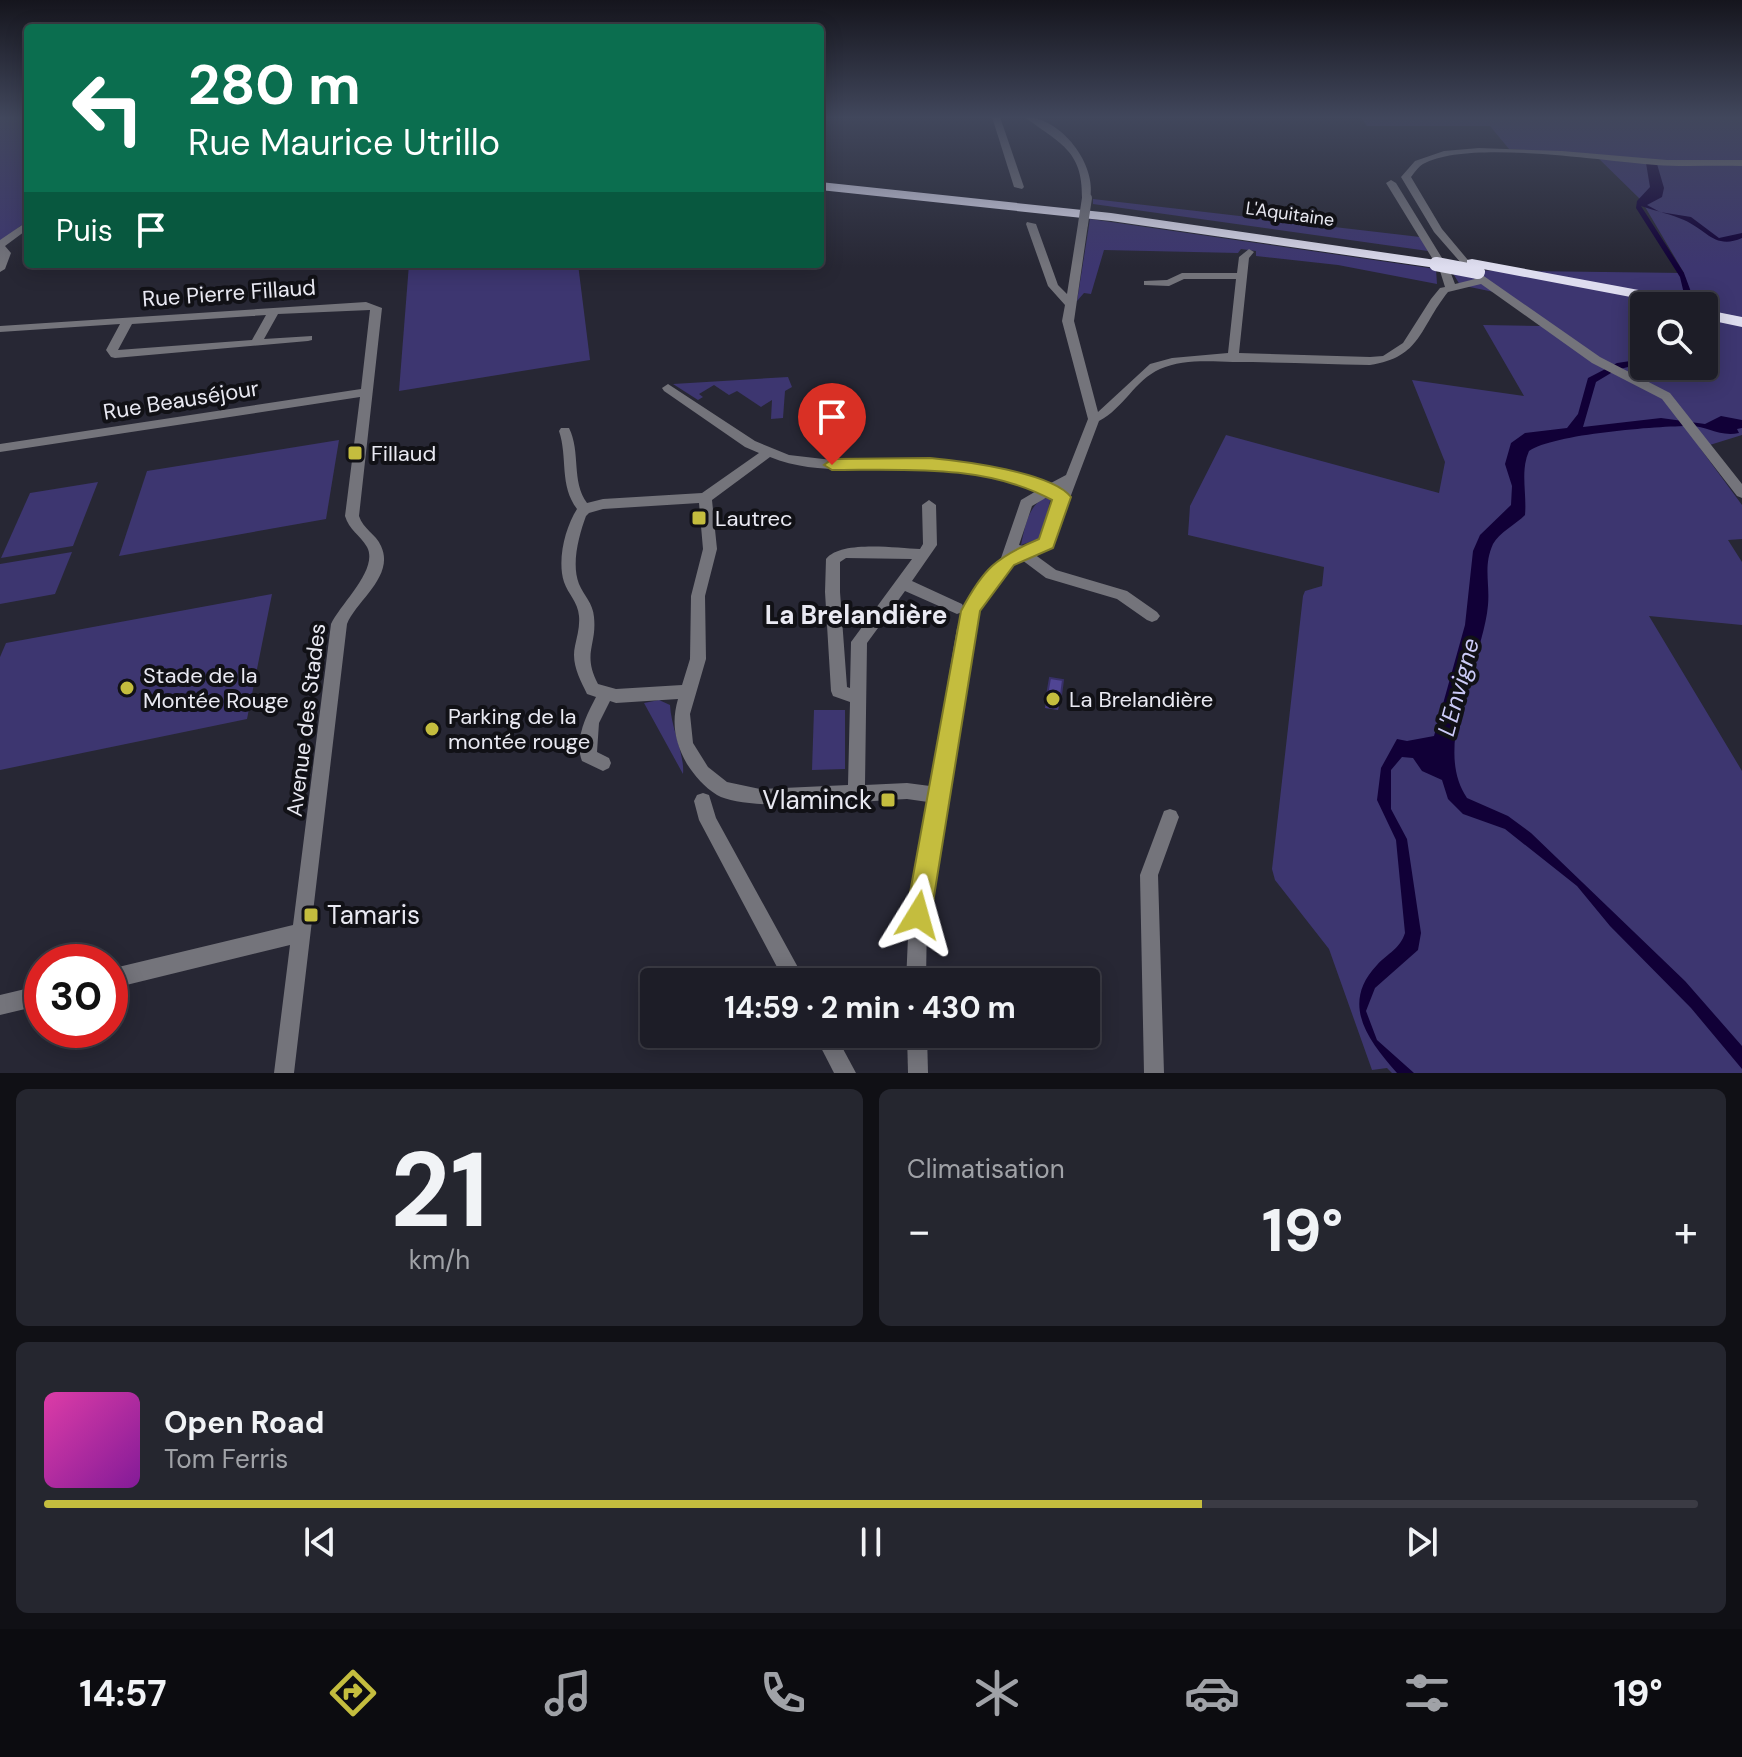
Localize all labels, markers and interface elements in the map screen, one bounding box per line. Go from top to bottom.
text: 280 m [188,48,361,121]
icon: left [56,56,160,160]
text: Rue Maurice Utrillo [188,119,500,166]
street label: L'Aquitaine [1244,196,1336,232]
icon: arrive [129,208,173,252]
text: Puis [56,211,113,250]
street label: Rue Pierre Fillaud [141,272,317,314]
map controls [1630,292,1718,380]
button: search [1630,292,1718,380]
street label: Rue Beauséjour [101,373,261,427]
pin [798,383,866,465]
icon: arrive [810,395,854,439]
place label: Fillaud [371,439,436,468]
marker: Fillaud [346,444,364,462]
place label: Lautrec [715,504,793,533]
marker: Lautrec [690,509,708,527]
district label: La Brelandière [765,598,947,632]
street label: Avenue des Stades [280,622,332,818]
water label: L'Envigne [1430,635,1486,739]
place label: Stade de la Montée Rouge [143,661,289,715]
marker: Stade de la Montée Rouge [118,679,136,697]
place label: La Brelandière [1069,685,1213,714]
marker: La Brelandière [1044,690,1062,708]
place label: Parking de la montée rouge [448,702,590,756]
marker: Parking de la montée rouge [423,720,441,738]
place label: Vlaminck [762,783,872,817]
marker: Vlaminck [879,791,897,809]
position arrow [876,873,960,957]
place label: Tamaris [327,898,420,932]
marker: Tamaris [302,906,320,924]
speed limit sign: 30 [24,944,128,1048]
text: 14:59 · 2 min · 430 m [724,988,1016,1027]
text: 21 [391,1123,488,1258]
text: Climatisation [907,1152,1065,1186]
text: 19° [1262,1191,1343,1270]
text: − [907,1202,931,1260]
text: + [1674,1202,1698,1260]
text: km/h [409,1243,470,1277]
text: Open Road [164,1403,324,1442]
text: Tom Ferris [164,1442,288,1476]
icon: previous [298,1520,342,1564]
icon: pause [849,1520,893,1564]
icon: next [1400,1520,1444,1564]
icon: directions [325,1665,381,1721]
icon: music [540,1665,596,1721]
icon: phone [755,1665,811,1721]
icon: climate [969,1665,1025,1721]
icon: car [1184,1665,1240,1721]
icon: filters [1399,1665,1455,1721]
text: 14:57 [79,1670,166,1717]
text: 19° [1614,1670,1663,1717]

